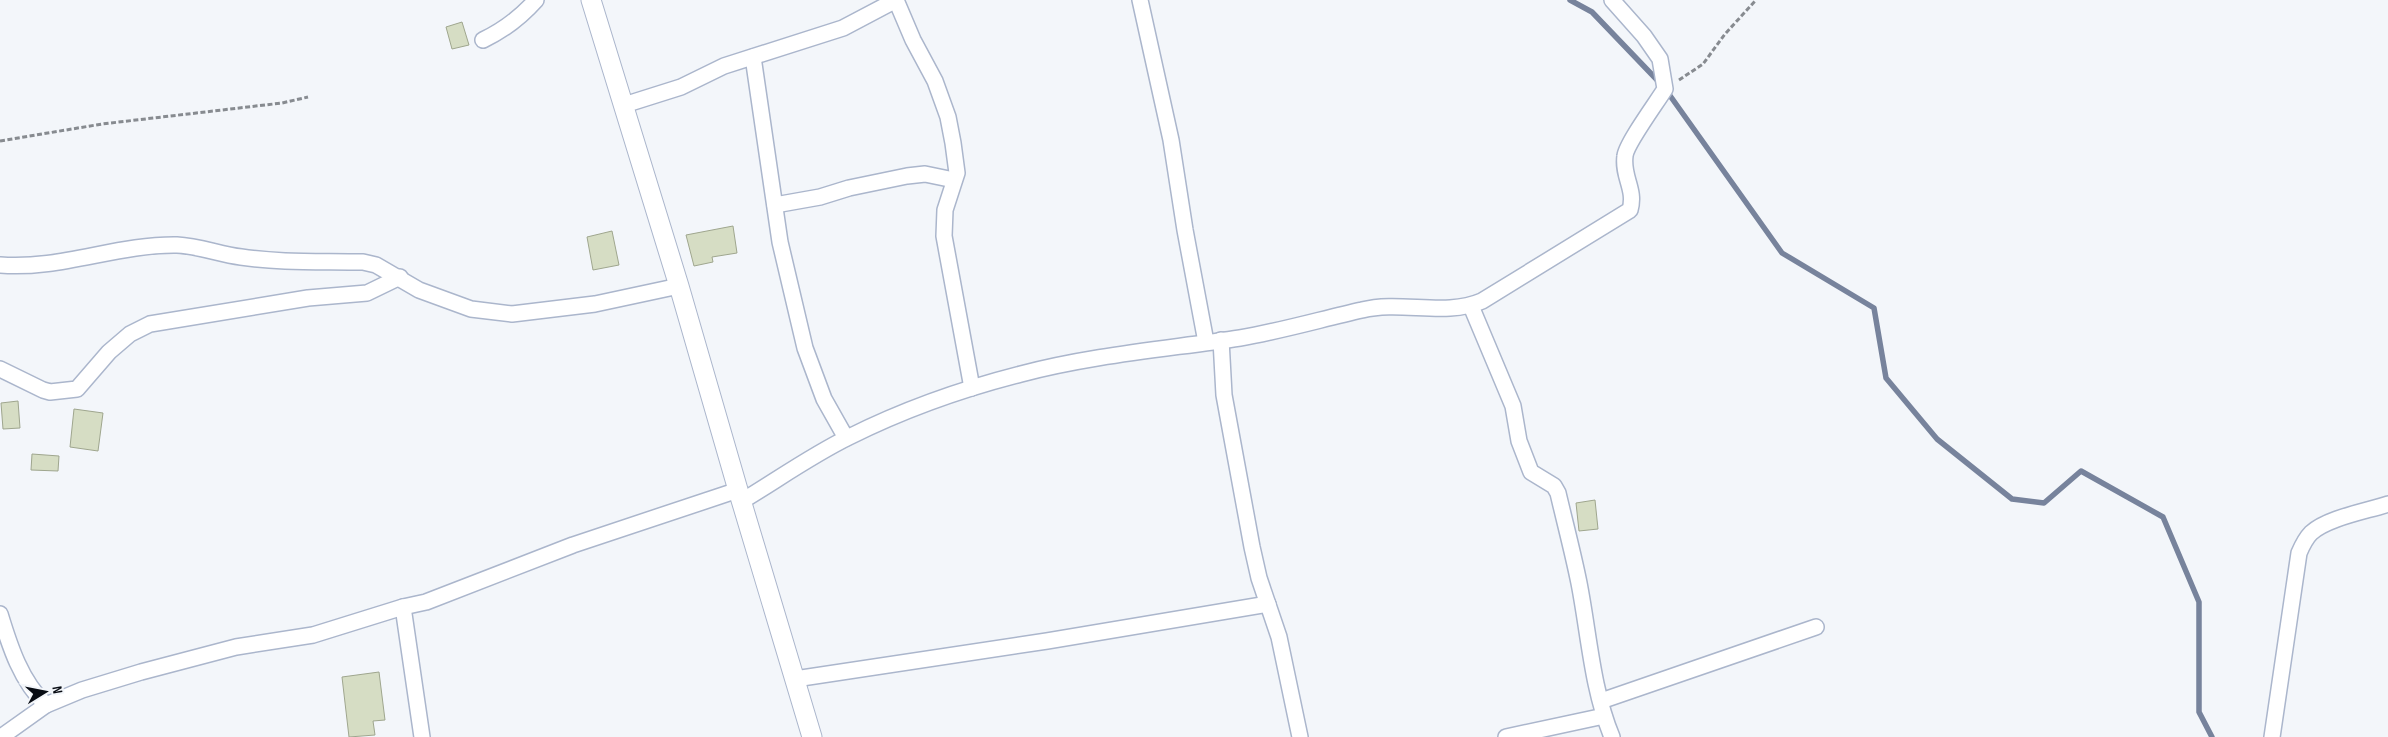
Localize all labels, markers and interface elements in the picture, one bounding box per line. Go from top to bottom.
north arrow [20,667,70,717]
text: N [48,685,66,695]

